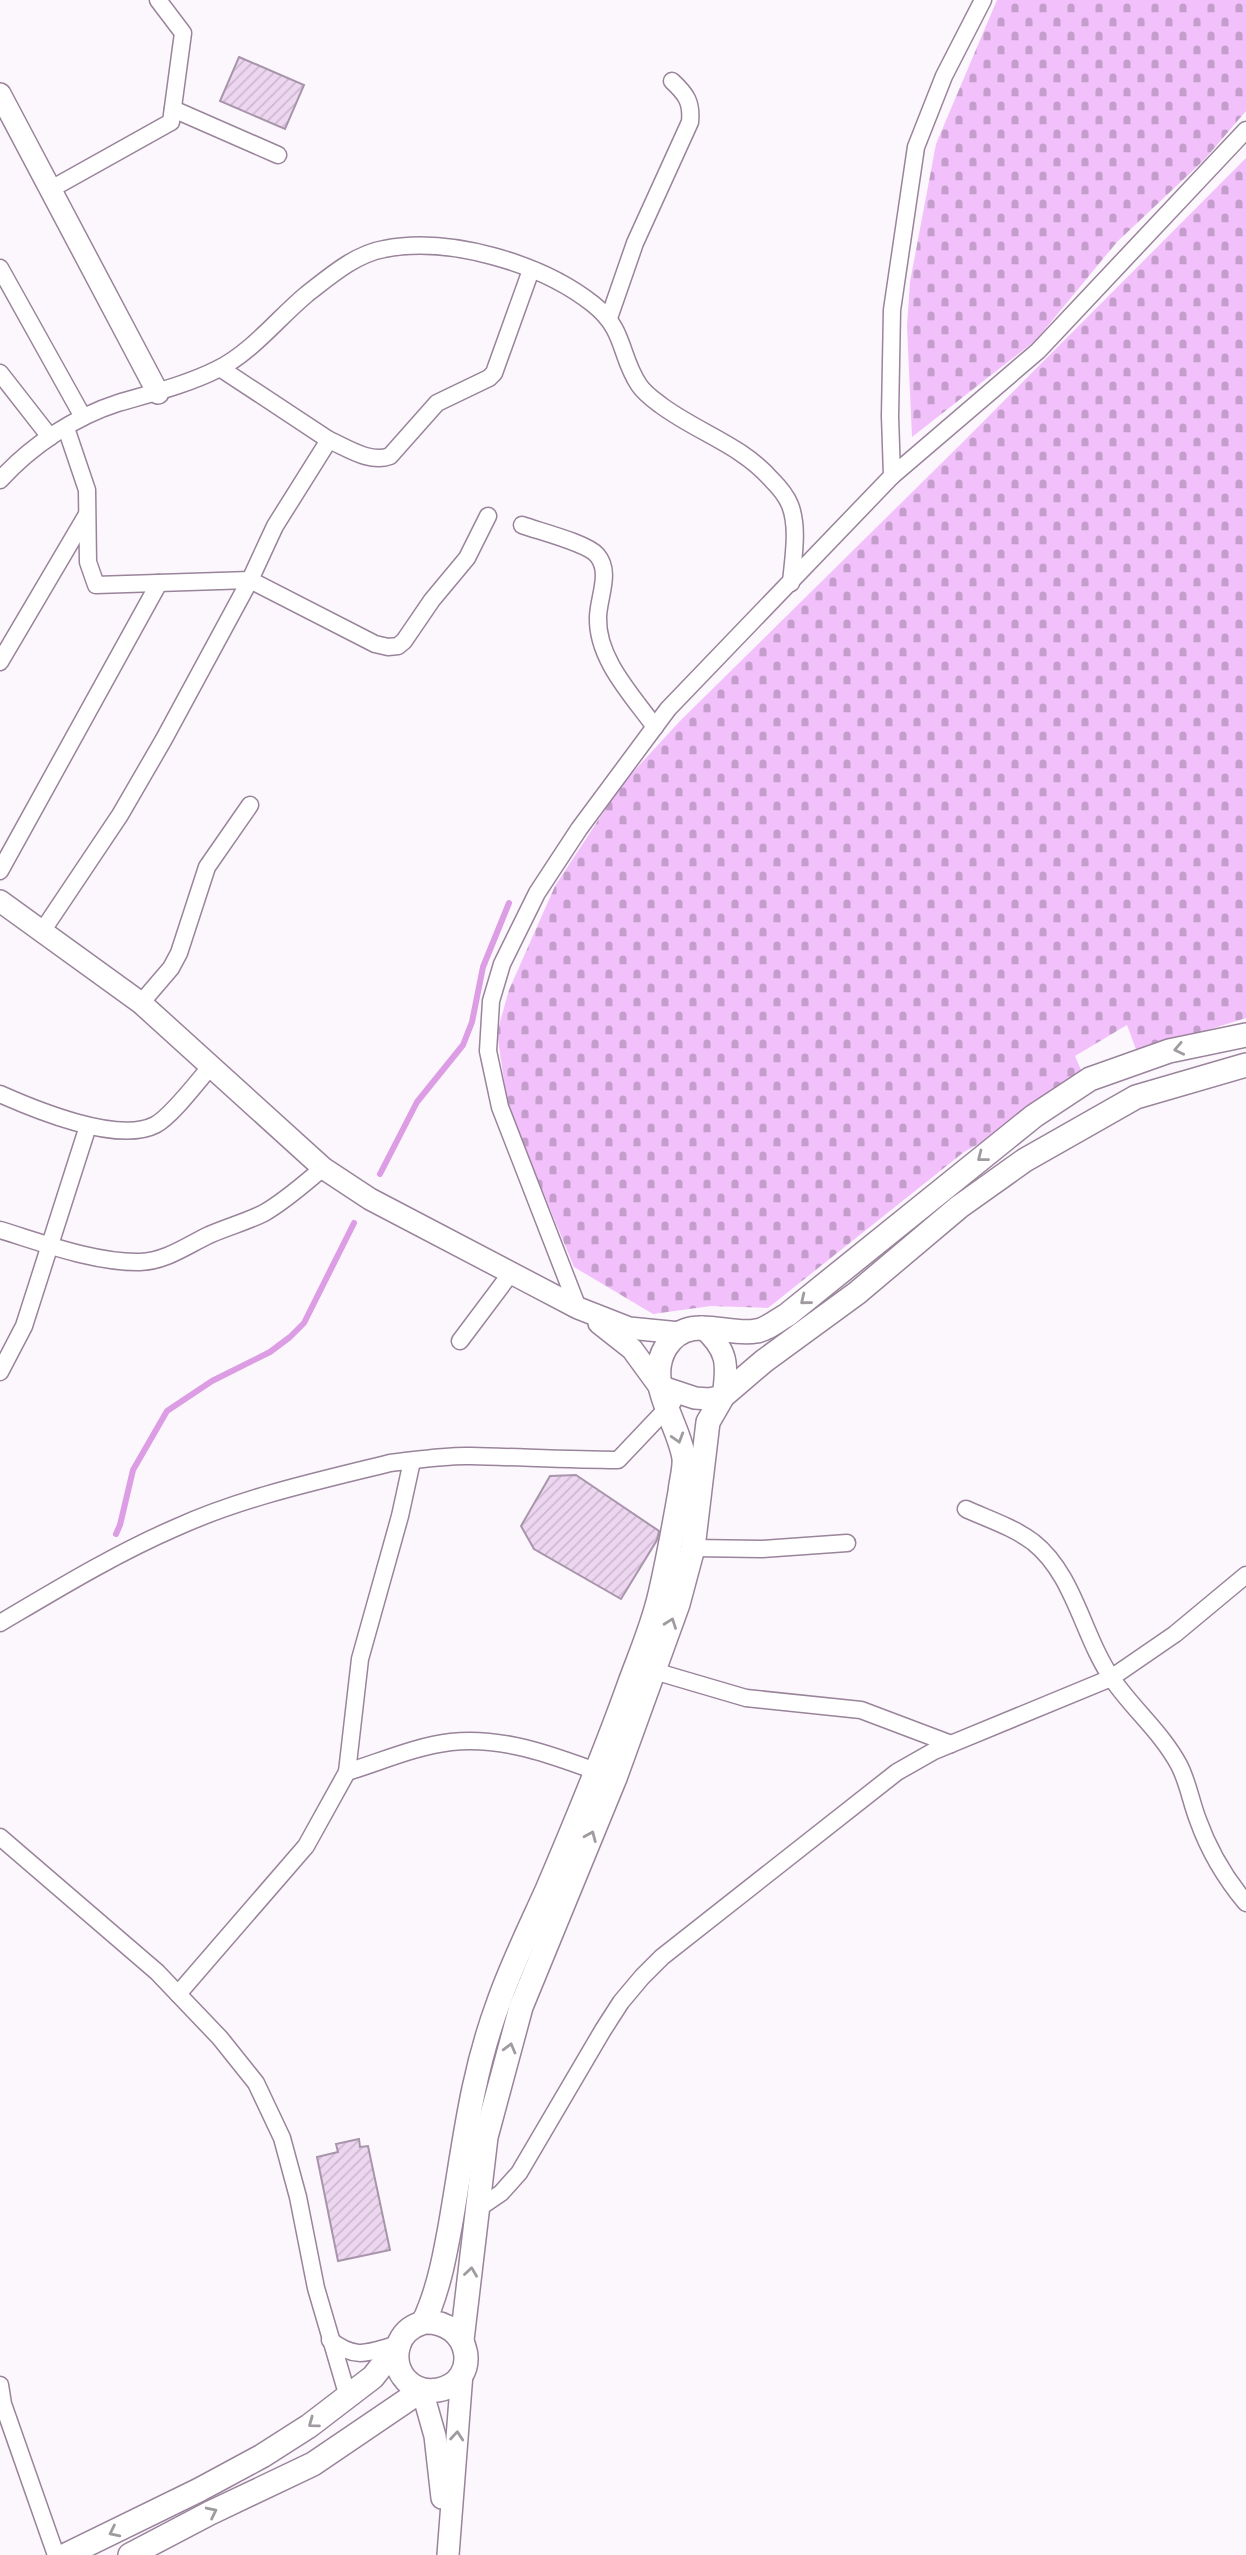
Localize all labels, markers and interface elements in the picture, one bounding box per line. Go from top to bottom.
one-way arrow [1173,1041,1185,1055]
one-way arrow [978,1149,991,1161]
one-way arrow [801,1292,814,1304]
one-way arrow [669,1431,684,1443]
one-way arrow [663,1618,677,1630]
one-way arrow [583,1831,597,1843]
one-way arrow [502,2043,516,2055]
one-way arrow [463,2266,478,2278]
one-way arrow [308,2415,321,2427]
one-way arrow [449,2430,464,2441]
one-way arrow [205,2506,217,2520]
one-way arrow [109,2523,121,2537]

